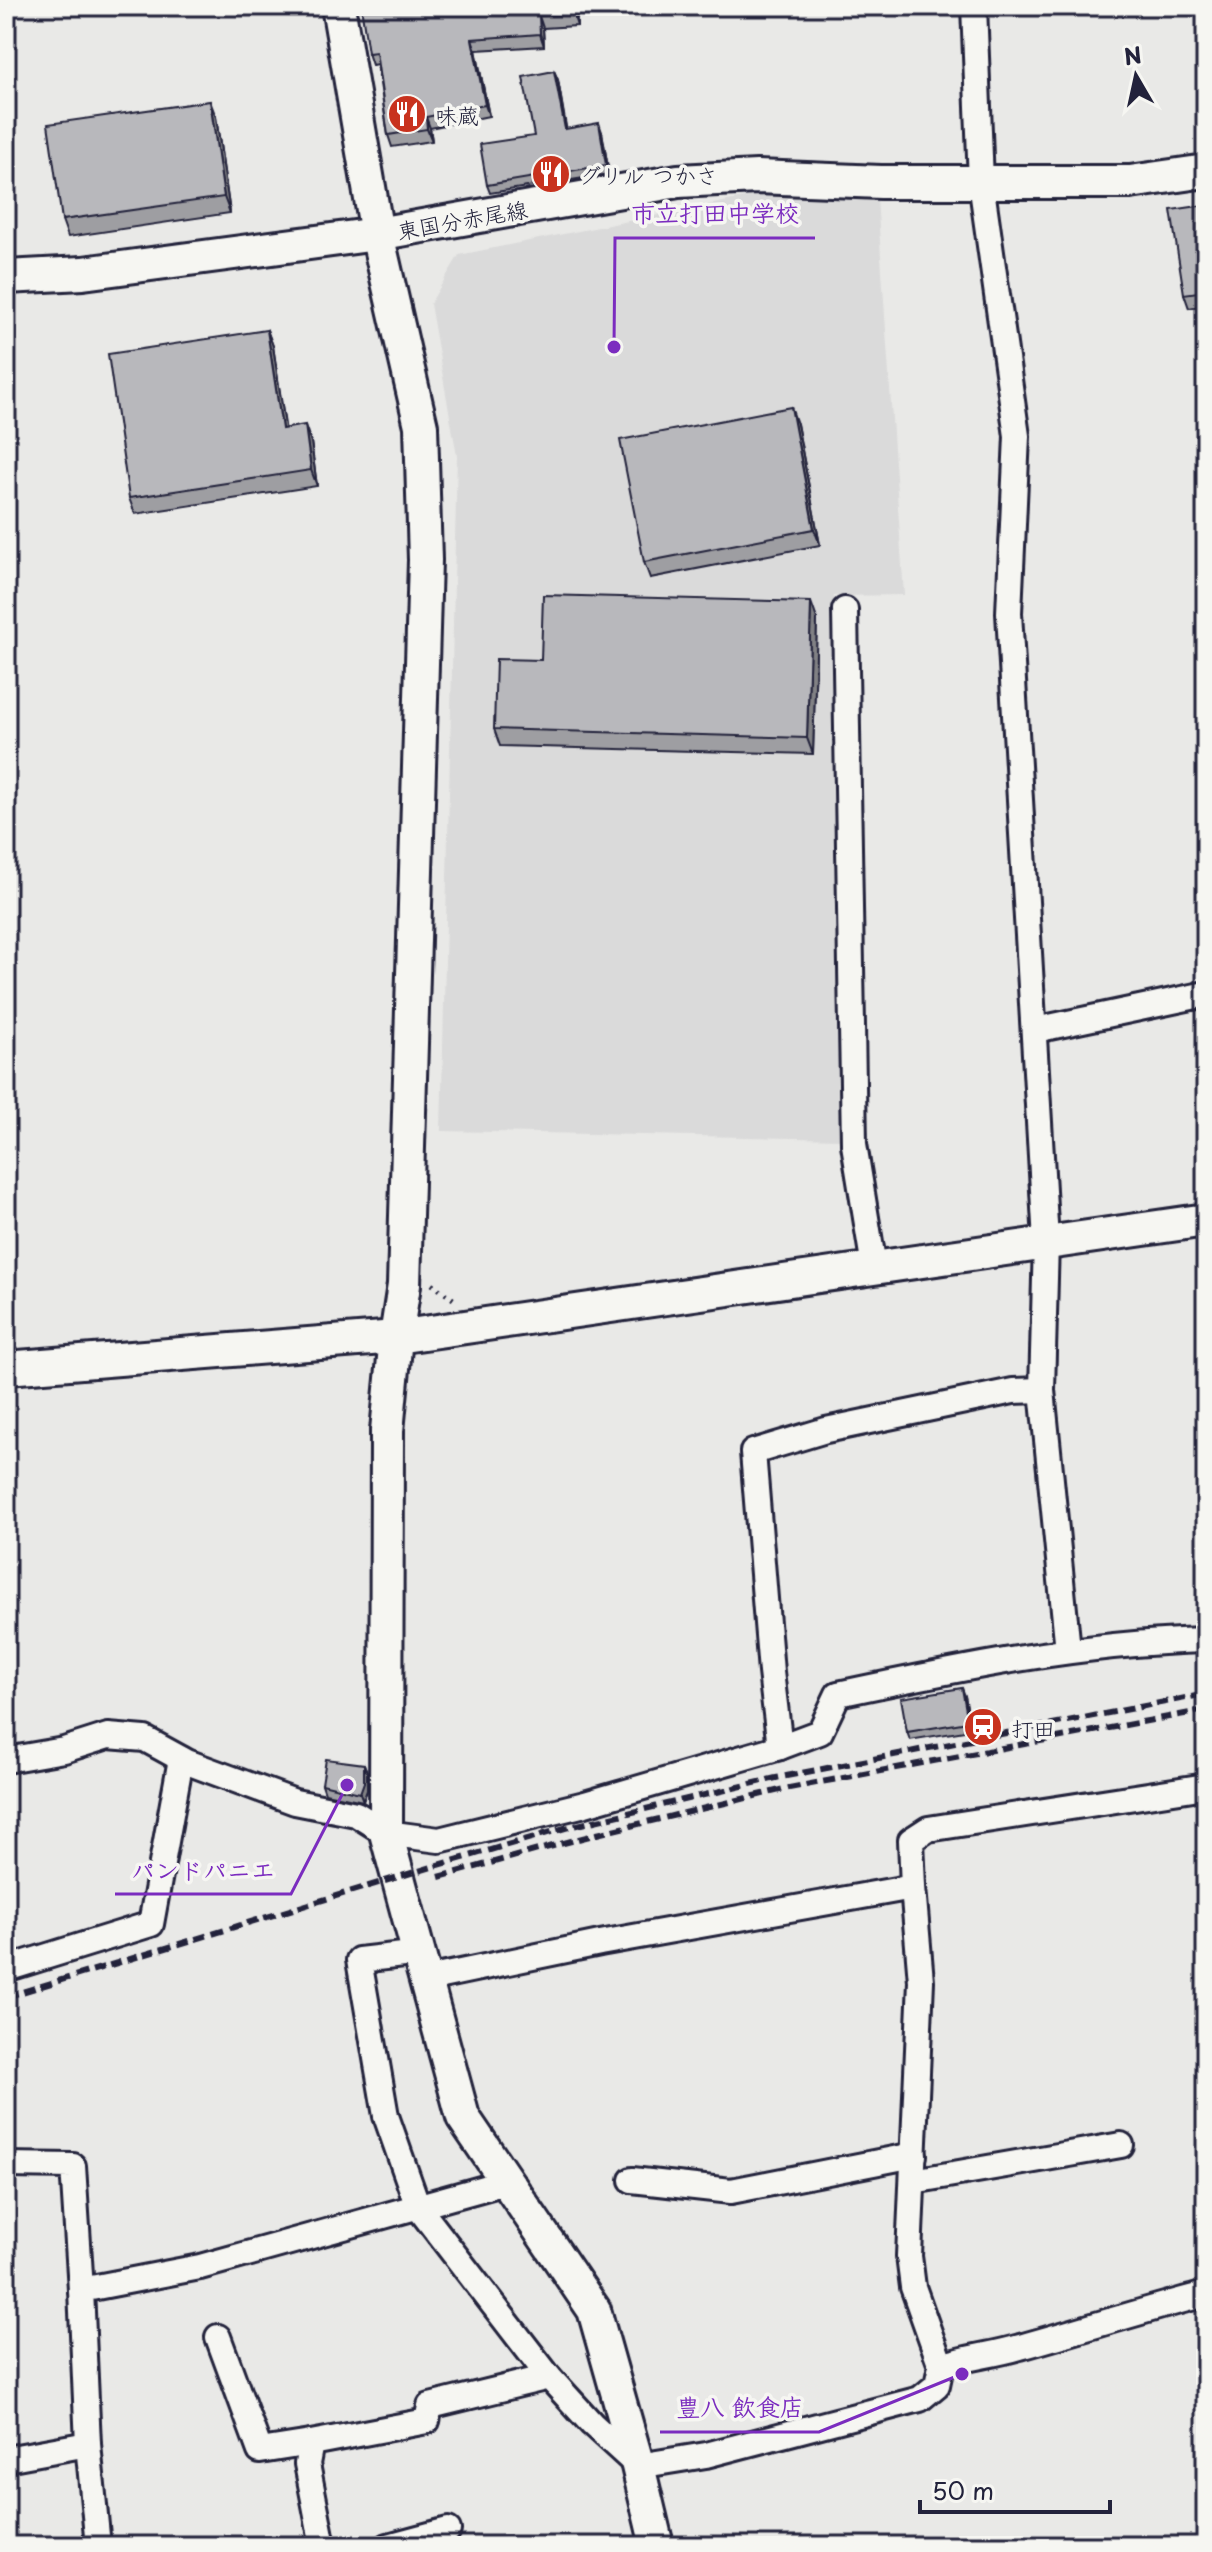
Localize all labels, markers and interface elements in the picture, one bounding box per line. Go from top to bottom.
north arrow [1096,36,1176,116]
text: N [1121,37,1144,72]
restaurant icon: 味蔵 [386,93,428,135]
place label: 味蔵 [435,98,479,131]
restaurant icon: グリル つかさ [530,153,572,195]
place label: グリル つかさ [579,158,718,191]
callout: 市立打田中学校 [615,190,815,238]
street label: 東国分赤尾線 [394,191,530,247]
text: 市立打田中学校 [631,194,799,230]
station icon: 打田 [962,1706,1004,1748]
place label: 打田 [1011,1711,1055,1744]
callout: パンドパニエ [115,1846,291,1894]
text: パンドパニエ [131,1851,275,1887]
callout: 豊八 飲食店 [660,2384,819,2432]
text: 豊八 飲食店 [676,2388,804,2424]
scale bar [920,2464,1110,2514]
text: 50 m [932,2472,994,2508]

